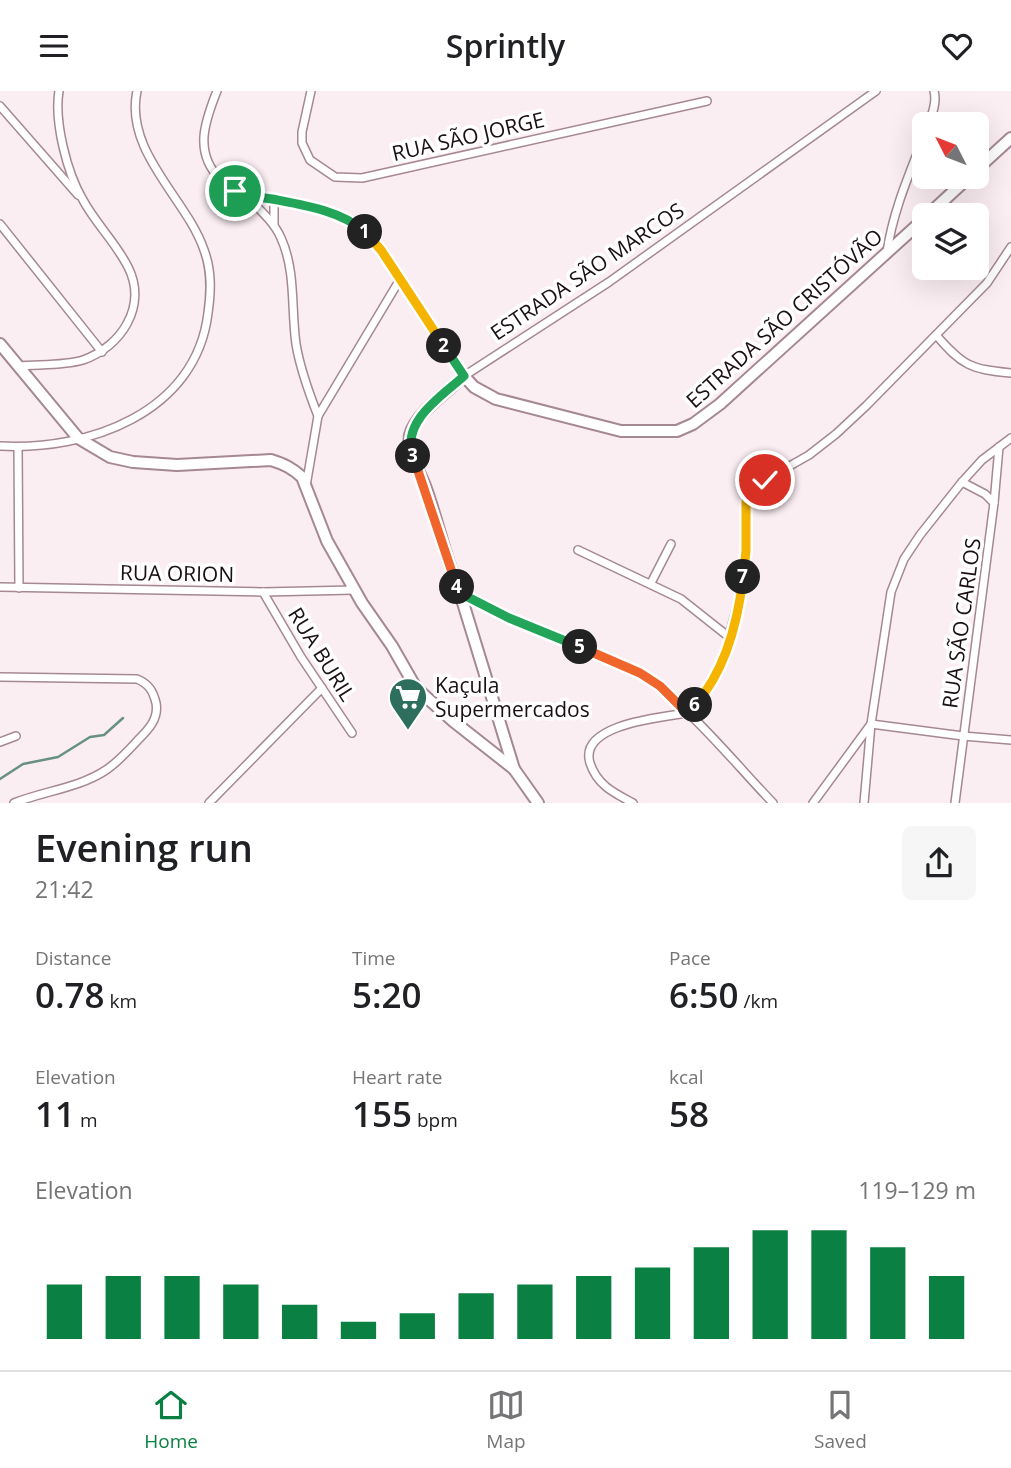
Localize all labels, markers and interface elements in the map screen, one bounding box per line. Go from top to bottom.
text: Sprintly [446,24,565,67]
icon: menu [35,27,73,65]
icon: heart [938,27,976,65]
street label: RUA SÃO JORGE [389,105,547,167]
north arrow [912,112,989,189]
map controls [912,112,989,280]
pin [205,161,265,221]
icon: arrive [216,172,254,210]
street label: ESTRADA SÃO MARCOS [485,196,689,346]
button: layers [912,203,989,280]
pin: 1 [348,215,382,249]
text: 1 [359,218,370,244]
street label: ESTRADA SÃO CRISTÓVÃO [680,222,888,414]
pin: 2 [426,329,462,363]
text: 2 [438,332,449,358]
pin: 3 [396,439,430,473]
text: 3 [407,442,418,468]
pin [735,450,795,510]
icon: check [746,461,784,499]
street label: RUA SÃO CARLOS [935,536,987,710]
street label: RUA ORION [120,558,234,588]
pin: 7 [726,559,760,595]
text: 7 [737,563,748,589]
pin: 4 [440,569,475,605]
text: 4 [451,573,462,599]
street label: RUA BURIL [282,602,362,706]
pin: 5 [562,629,598,665]
text: 5 [574,633,585,659]
place label: Kaçula Supermercados [435,671,590,723]
supermarket icon: Kaçula Supermercados [387,676,429,731]
pin: 6 [678,687,712,723]
text: 6 [689,691,700,717]
text: Evening run [35,821,253,873]
button: share [902,826,976,900]
text: 21:42 [35,873,94,905]
text: Distance [35,945,111,971]
text: Time [352,945,396,971]
text: Pace [669,945,711,971]
text: 0.78 [35,971,105,1018]
text: 5:20 [352,971,422,1018]
text: 6:50 [669,971,739,1018]
text: km [105,988,137,1014]
text: /km [739,988,778,1014]
text: Elevation [35,1064,116,1090]
text: Heart rate [352,1064,442,1090]
text: kcal [669,1064,703,1090]
text: 11 [35,1090,75,1137]
text: 155 [352,1090,412,1137]
text: 58 [669,1090,709,1137]
text: m [75,1107,98,1133]
text: bpm [412,1107,458,1133]
text: Elevation [35,1174,133,1206]
text: 119–129 m [858,1174,976,1206]
tab: Home [144,1386,198,1454]
tab: Map [486,1386,526,1454]
tab: Saved [814,1386,867,1454]

